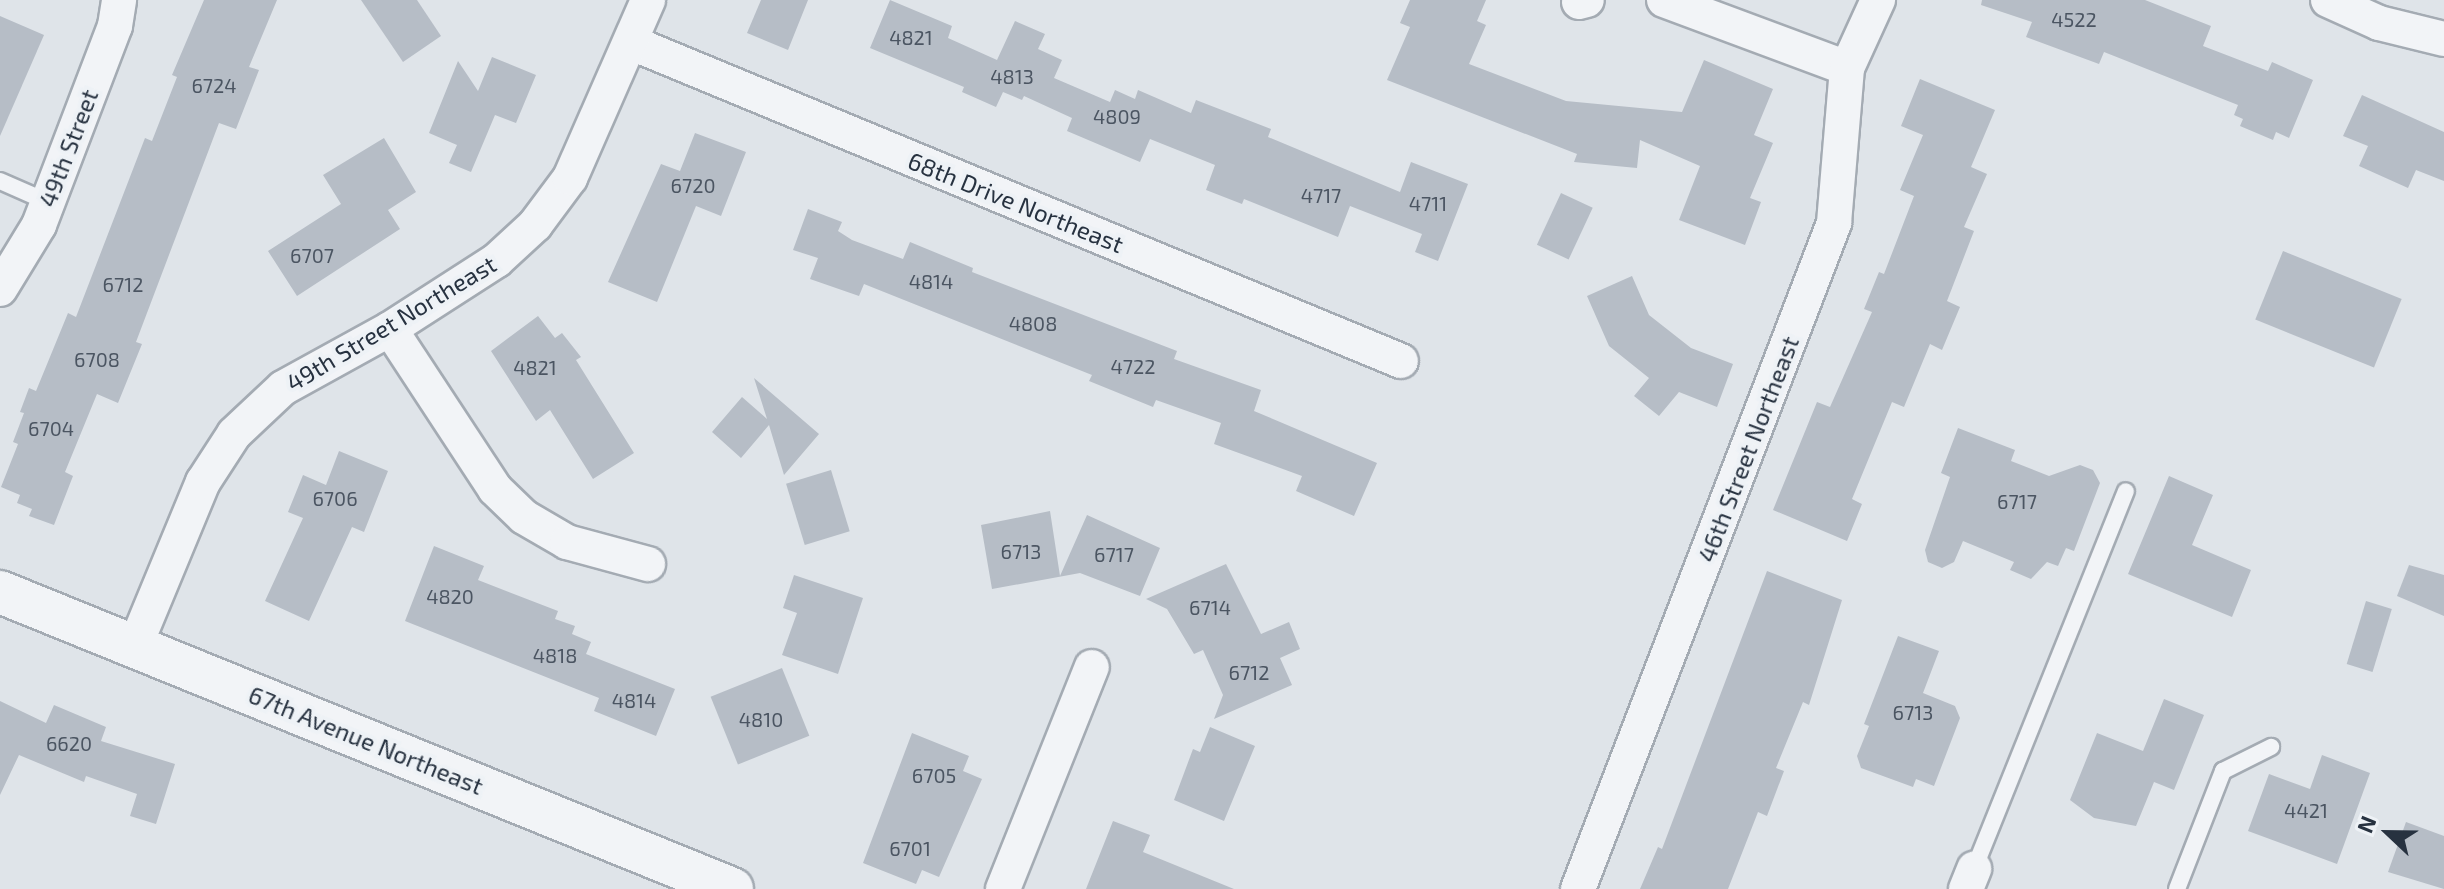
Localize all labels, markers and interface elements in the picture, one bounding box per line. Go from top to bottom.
house number: 4522 [2051,7,2097,31]
house number: 4821 [889,25,933,49]
house number: 4813 [990,64,1034,88]
house number: 6724 [191,73,237,97]
street label: 49th Street [32,85,104,211]
house number: 4809 [1093,104,1141,128]
street label: 68th Drive Northeast [904,146,1128,258]
house number: 6720 [671,173,715,197]
house number: 4717 [1301,183,1341,207]
house number: 4711 [1409,191,1447,215]
house number: 6707 [290,243,334,267]
street label: 49th Street Northeast [281,249,501,397]
house number: 4814 [909,269,953,293]
house number: 6712 [103,272,143,296]
house number: 4808 [1009,311,1057,335]
street label: 46th Street Northeast [1692,332,1804,566]
house number: 6708 [74,347,120,371]
house number: 4722 [1110,354,1156,378]
house number: 4821 [513,355,557,379]
house number: 6704 [28,416,74,440]
house number: 6706 [312,486,358,510]
house number: 6717 [1997,489,2037,513]
house number: 6713 [1001,539,1041,563]
house number: 6717 [1094,542,1134,566]
house number: 4820 [426,584,474,608]
house number: 6714 [1189,595,1231,619]
house number: 4818 [533,643,577,667]
house number: 6712 [1229,660,1269,684]
street label: 67th Avenue Northeast [244,680,488,800]
house number: 4814 [612,688,656,712]
house number: 6713 [1893,700,1933,724]
house number: 4810 [739,707,783,731]
house number: 6620 [46,731,92,755]
house number: 6705 [912,763,956,787]
north arrow [2348,793,2428,873]
house number: 4421 [2284,798,2328,822]
text: N [2351,812,2381,836]
house number: 6701 [889,836,931,860]

